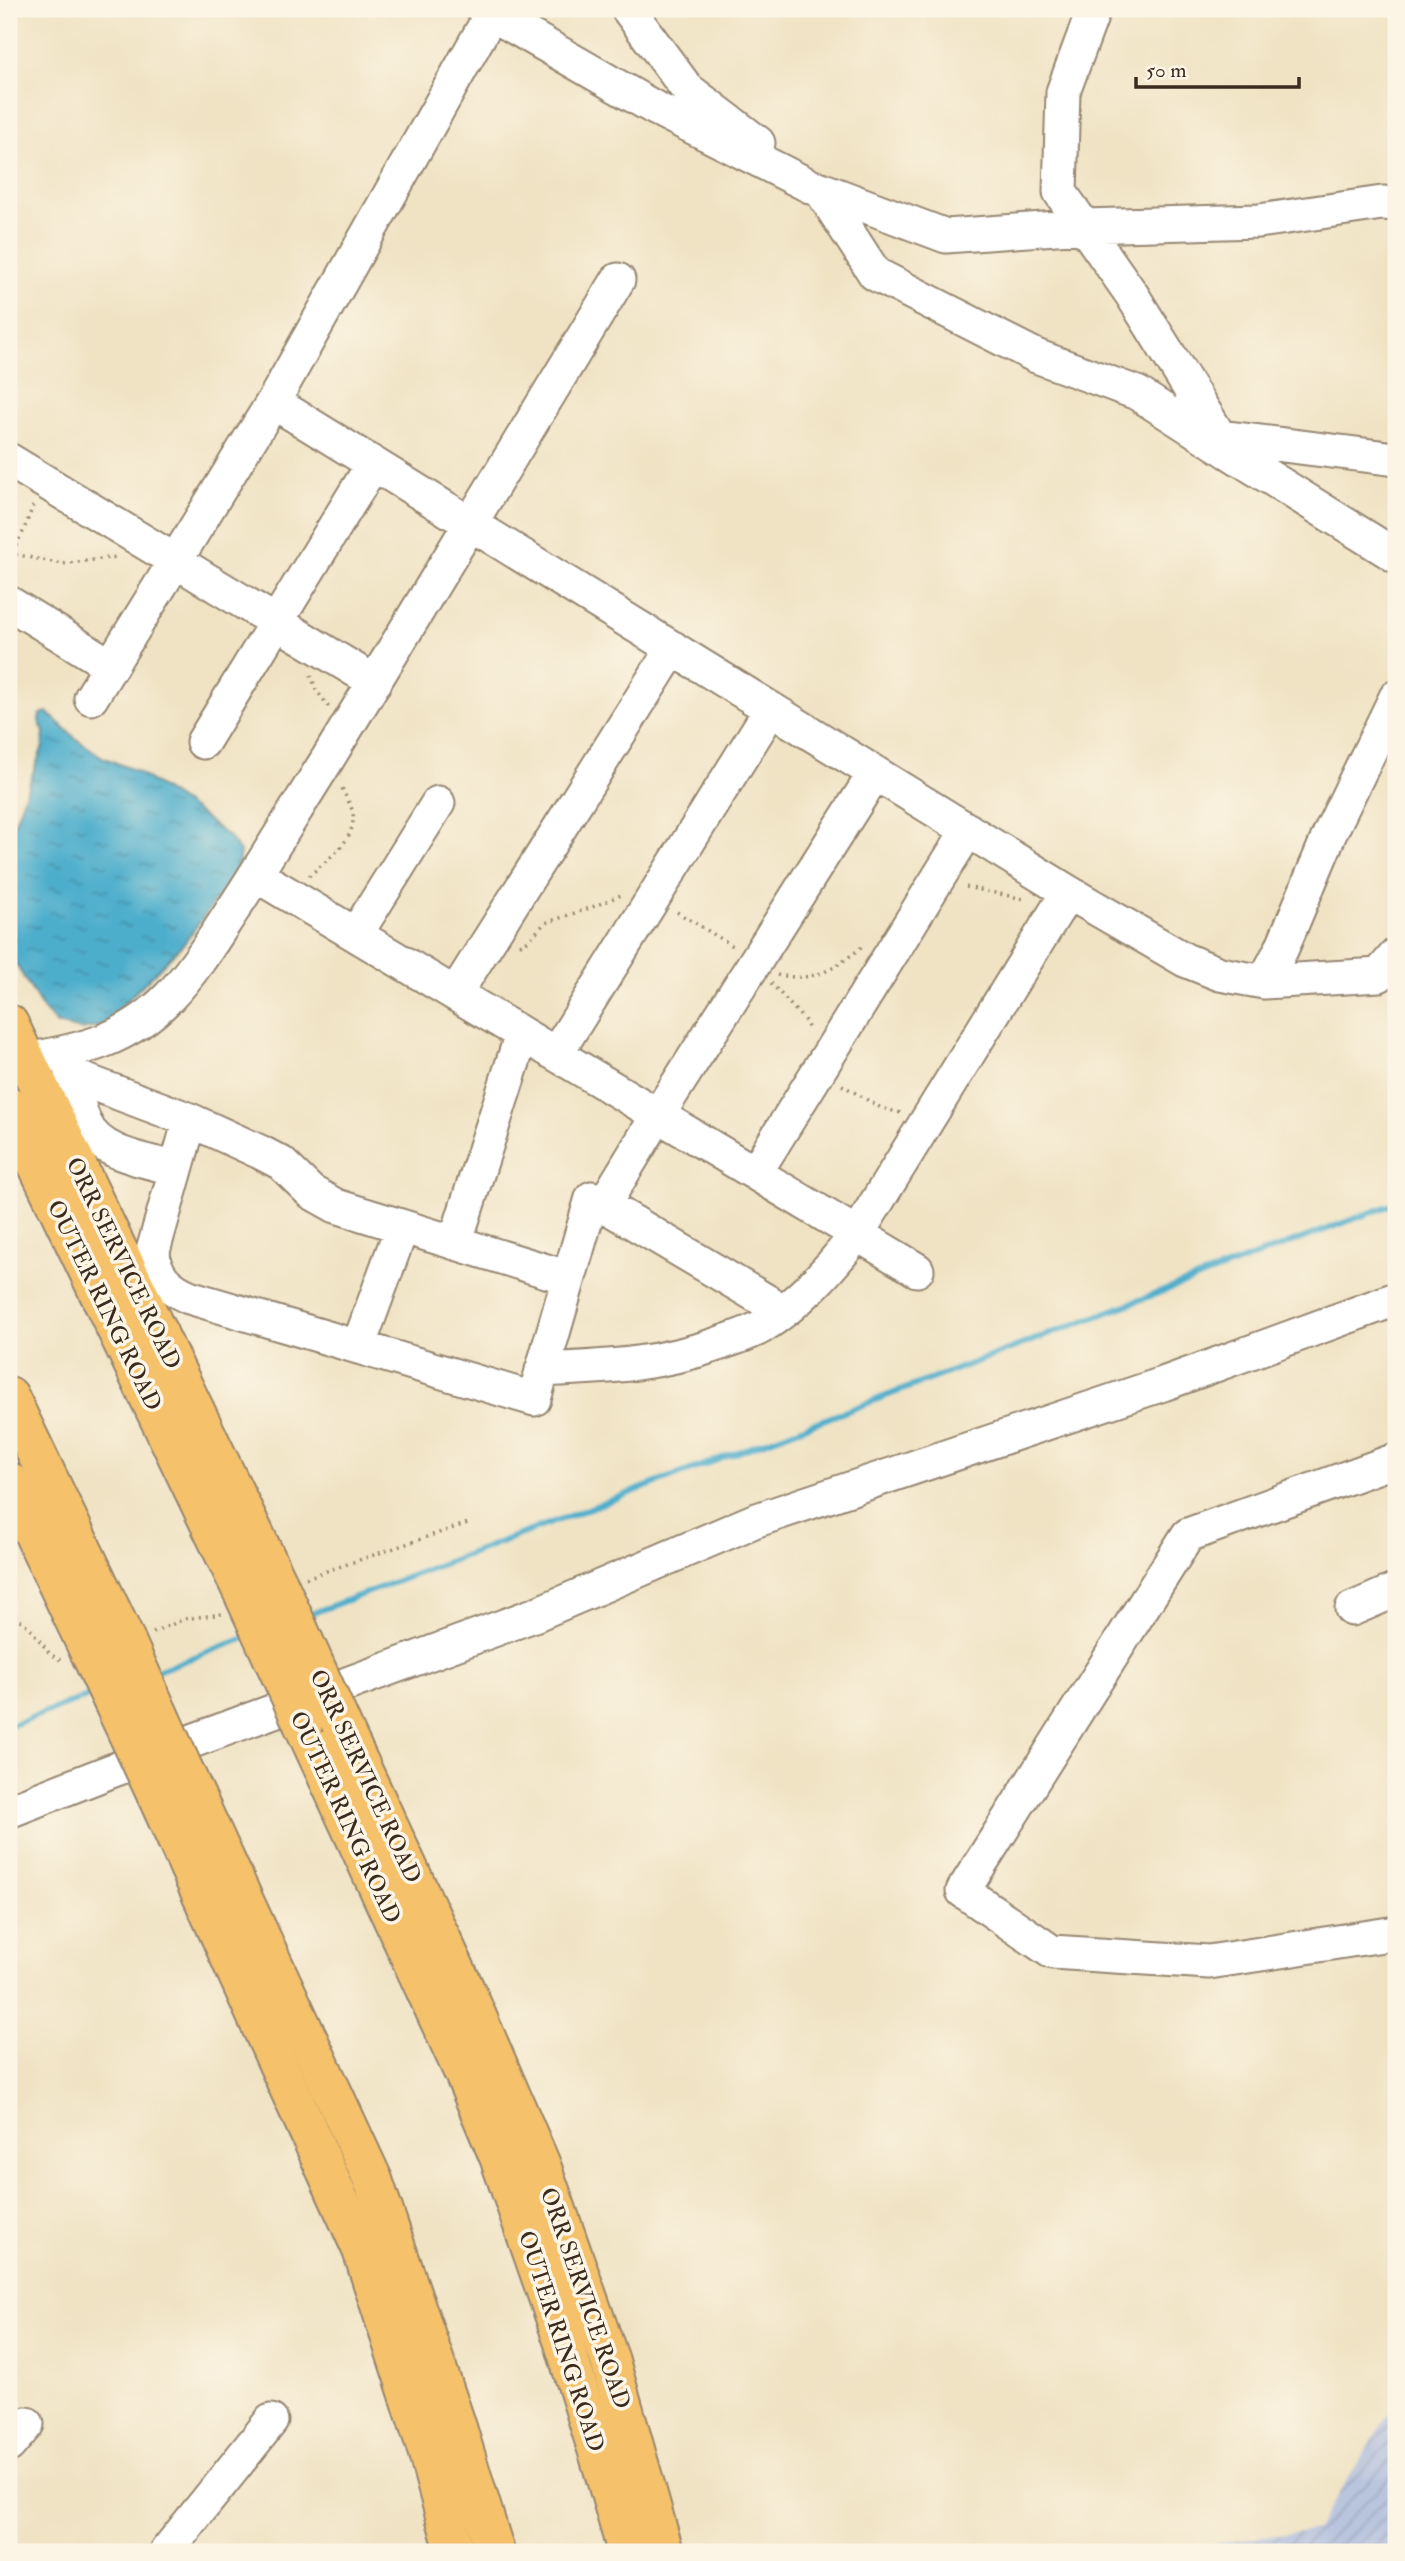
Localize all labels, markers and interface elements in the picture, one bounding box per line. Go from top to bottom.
scale bar [1136,46,1298,90]
text: 50 m [1146,57,1187,84]
street label: ORR SERVICE ROAD [60,1152,188,1374]
street label: OUTER RING ROAD [41,1195,168,1415]
street label: ORR SERVICE ROAD [303,1665,428,1888]
street label: OUTER RING ROAD [284,1706,407,1928]
street label: ORR SERVICE ROAD [534,2184,637,2413]
street label: OUTER RING ROAD [512,2227,611,2455]

